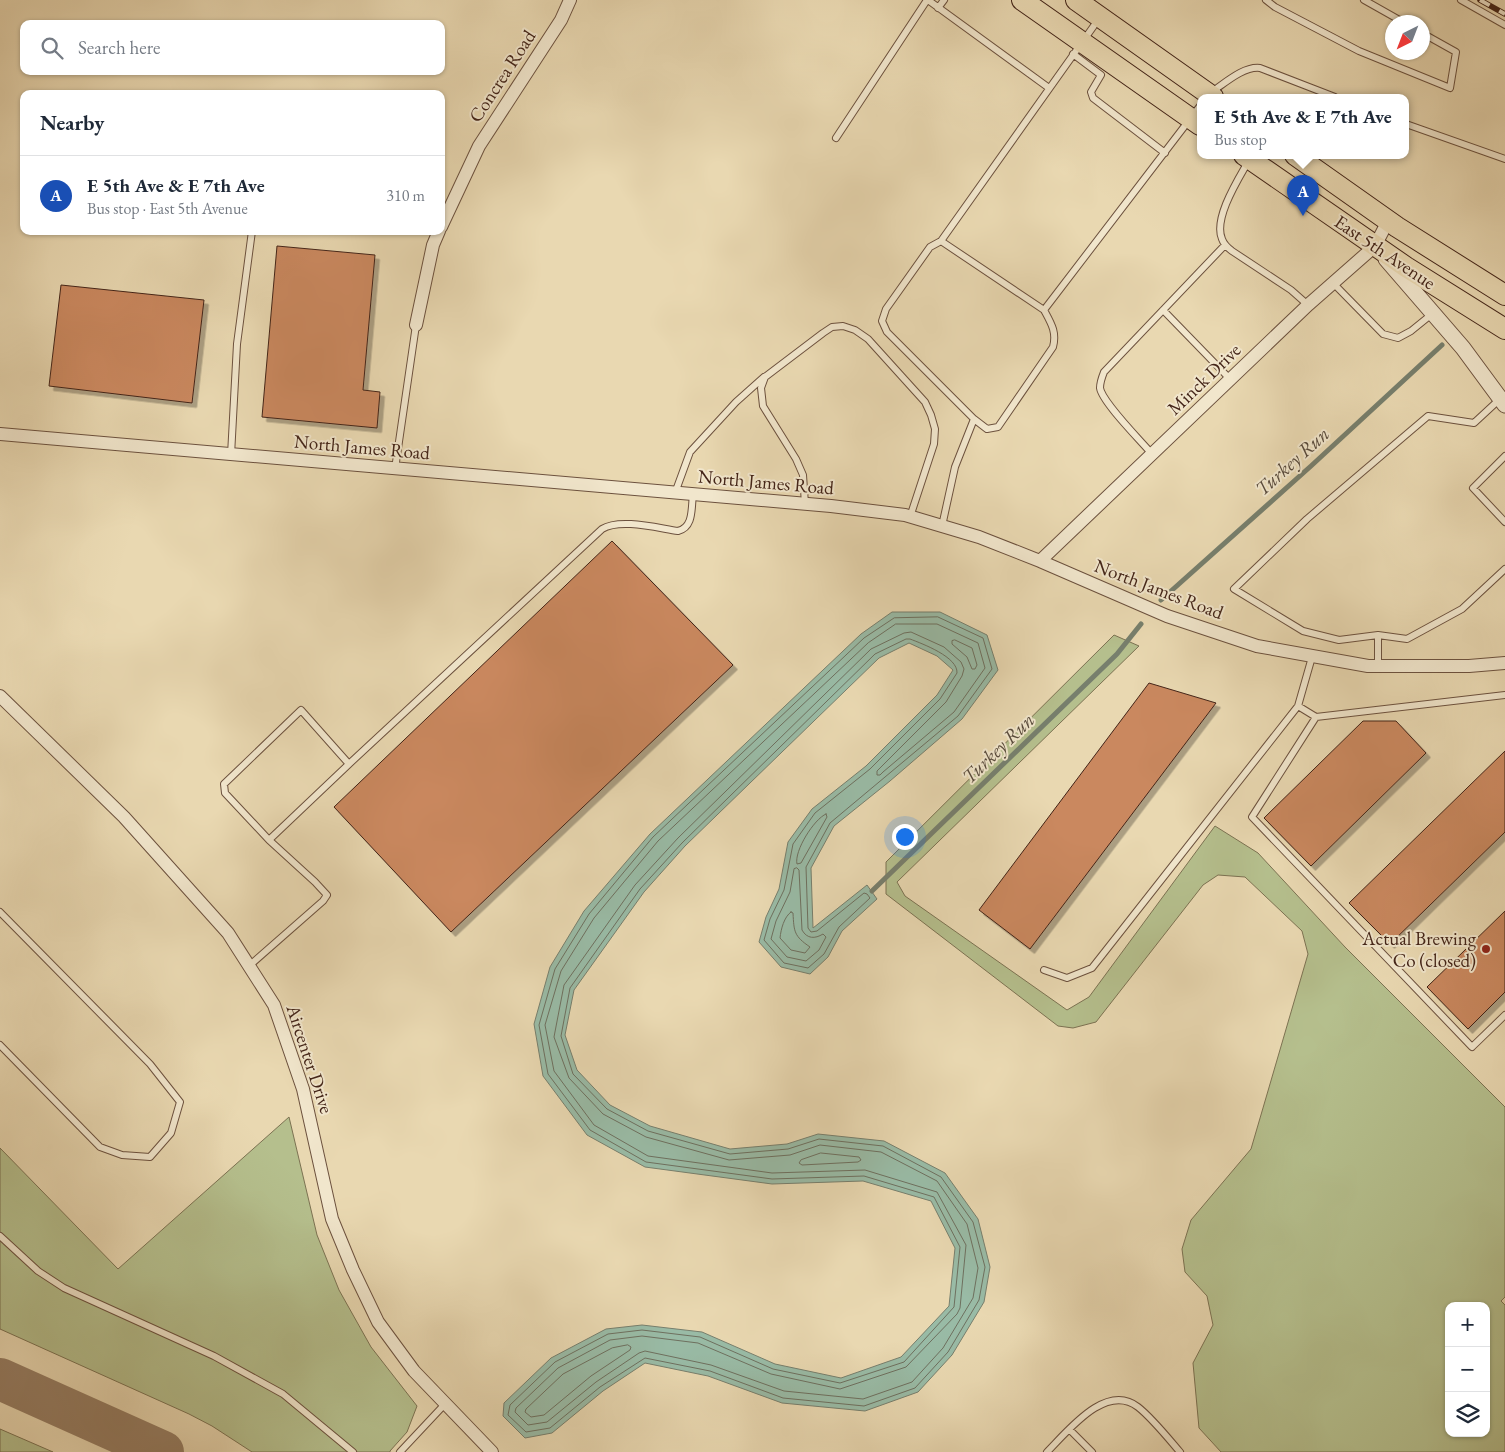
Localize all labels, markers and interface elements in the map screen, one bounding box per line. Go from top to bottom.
north arrow [1385,15,1430,60]
search box [20,20,445,75]
street label: Concrea Road [463,25,541,127]
icon: search [38,34,66,62]
text: Search here [78,35,160,60]
popup [1197,94,1409,159]
text: E 5th Ave & E 7th Ave [1214,104,1392,129]
text: Nearby [40,109,104,136]
text: Bus stop [1214,129,1267,150]
text: E 5th Ave & E 7th Ave [87,173,265,198]
pin: A [1287,175,1319,216]
text: A [50,185,62,206]
text: 310 m [386,185,425,206]
text: Bus stop · East 5th Avenue [87,198,248,219]
street label: East 5th Avenue [1330,209,1440,295]
street label: Minck Drive [1162,338,1246,420]
water label: Turkey Run [1249,421,1335,501]
street label: North James Road [293,429,431,465]
street label: North James Road [697,464,835,500]
street label: North James Road [1091,553,1227,625]
water label: Turkey Run [956,707,1040,789]
your location [892,824,918,850]
place label: Actual Brewing Co (closed) [1361,926,1477,973]
marker: Actual Brewing Co (closed) [1480,943,1492,955]
street label: Aircenter Drive [280,1000,339,1117]
map controls [1445,1302,1490,1437]
button: + [1445,1302,1490,1347]
button: − [1445,1347,1490,1392]
button: layers [1445,1392,1490,1437]

